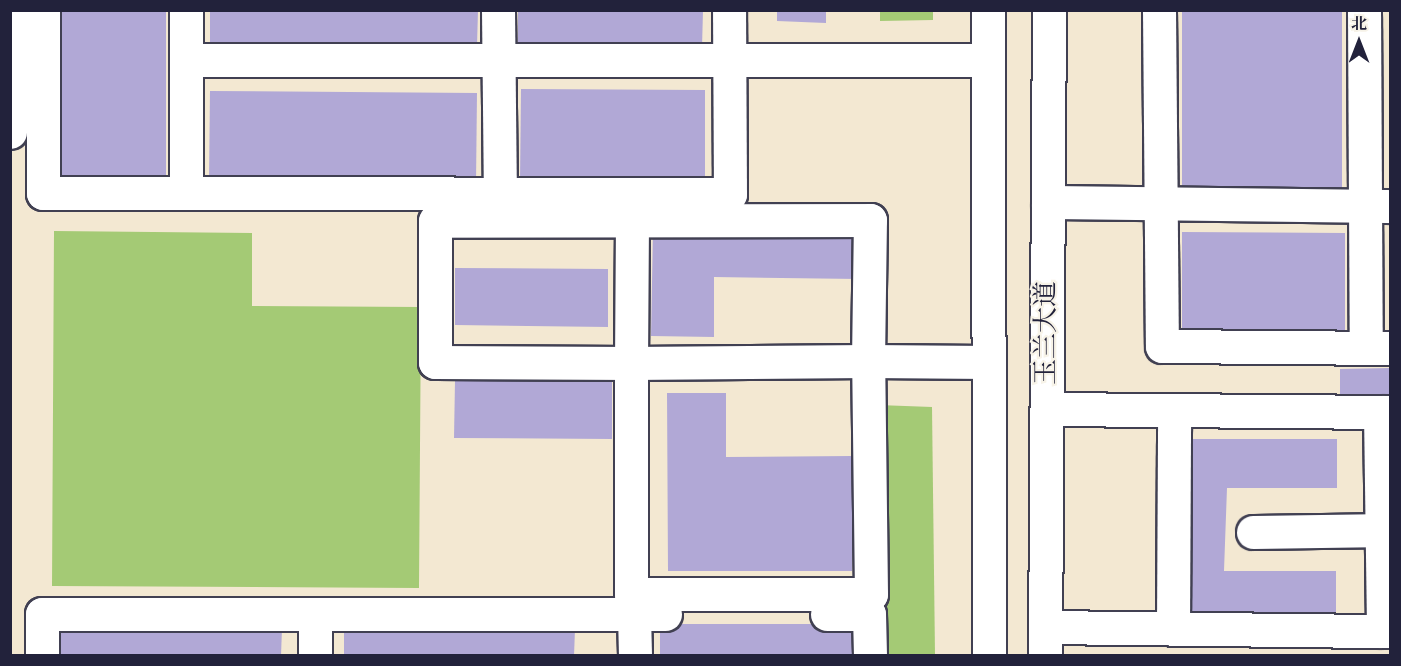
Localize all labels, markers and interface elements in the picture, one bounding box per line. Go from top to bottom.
north arrow [1329,12,1389,72]
text: 北 [1351,14,1367,34]
street label: 玉兰大道 [1031,281,1063,385]

